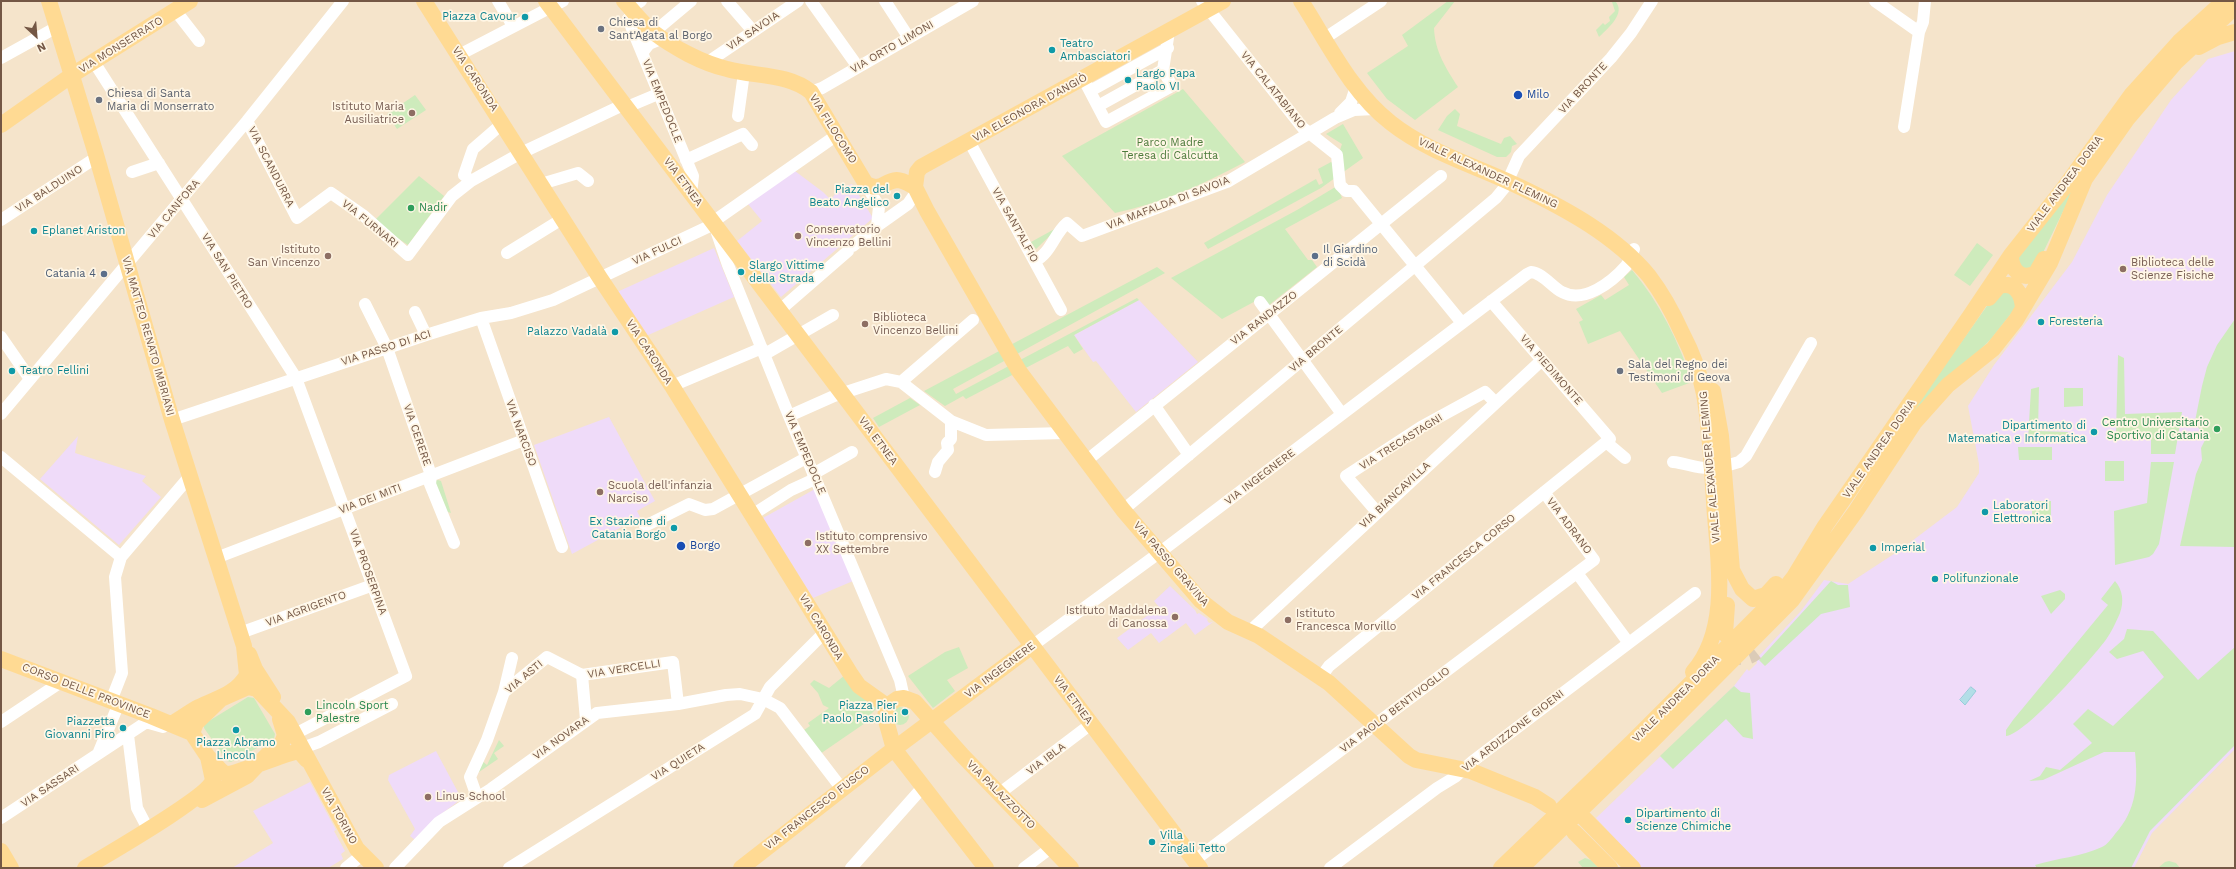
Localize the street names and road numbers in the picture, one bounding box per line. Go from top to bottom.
street label: VIA SAVOIA [724,9,782,53]
street label: VIA MONSERRATO [77,14,165,76]
street label: VIA ORTO LIMONI [848,18,936,76]
street label: VIA CARONDA [449,44,501,114]
street label: VIA CALATABIANO [1238,49,1308,131]
street label: VIA EMPEDOCLE [639,57,685,145]
street label: VIA BRONTE [1556,59,1610,117]
street label: VIA ELEONORA D'ANGIÒ [970,71,1090,145]
street label: VIA FILOCOMO [806,92,860,166]
street label: VIA SCANDURRA [245,124,297,210]
street label: VIALE ANDREA DORIA [2024,133,2106,235]
street label: VIALE ALEXANDER FLEMING [1416,135,1560,211]
street label: VIA ETNEA [660,155,706,209]
street label: VIA BALDUINO [13,162,85,216]
street label: VIA MAFALDA DI SAVOIA [1105,173,1231,233]
street label: VIA CANFORA [145,177,203,241]
street label: VIA SANT'ALFIO [989,185,1041,265]
street label: VIA FURNARI [339,197,401,251]
street label: VIA SAN PIETRO [198,231,256,311]
street label: VIA FULCI [630,234,684,268]
street label: VIA MATTEO RENATO IMBRIANI [119,255,177,417]
street label: VIA RANDAZZO [1228,288,1300,348]
street label: VIA CARONDA [623,317,675,387]
street label: VIA BRONTE [1287,323,1345,375]
street label: VIA PASSO DI ACI [339,327,433,369]
street label: VIA PIEDIMONTE [1517,332,1585,408]
street label: VIALE ALEXANDER FLEMING [1697,390,1723,544]
street label: VIALE ANDREA DORIA [1840,397,1918,501]
street label: VIA NARCISO [503,398,539,468]
street label: VIA CERERE [400,402,434,468]
street label: VIA EMPEDOCLE [782,410,828,496]
street label: VIA TRECASTAGNI [1357,411,1445,473]
street label: VIA ETNEA [855,414,901,468]
street label: VIA INGEGNERE [1222,446,1298,508]
street label: VIA BIANCAVILLA [1357,459,1433,531]
street label: VIA DEI MITI [337,481,403,517]
street label: VIA ADRANO [1543,495,1595,557]
street label: VIA FRANCESCA CORSO [1410,511,1518,603]
street label: VIA PASSO GRAVINA [1130,519,1212,609]
street label: VIA PROSERPINA [346,527,390,617]
street label: VIA AGRIGENTO [264,588,348,630]
street label: VIA CARONDA [796,592,846,662]
street label: VIA INGEGNERE [962,639,1038,701]
street label: VIALE ANDREA DORIA [1630,653,1722,745]
street label: VIA ASTI [502,657,546,697]
street label: VIA VERCELLI [587,657,661,681]
street label: CORSO DELLE PROVINCE [20,660,152,722]
street label: VIA PAOLO BENTIVOGLIO [1337,664,1453,756]
street label: VIA ETNEA [1050,673,1096,727]
street label: VIA ARDIZZONE GIOENI [1459,687,1567,775]
street label: VIA NOVARA [530,713,592,763]
street label: VIA QUIETA [649,740,707,784]
street label: VIA IBLA [1024,740,1068,778]
street label: VIA PALAZZOTTO [964,758,1038,832]
street label: VIA SASSARI [18,762,82,810]
street label: VIA FRANCESCO FUSCO [762,763,872,853]
street label: VIA TORINO [318,785,360,847]

